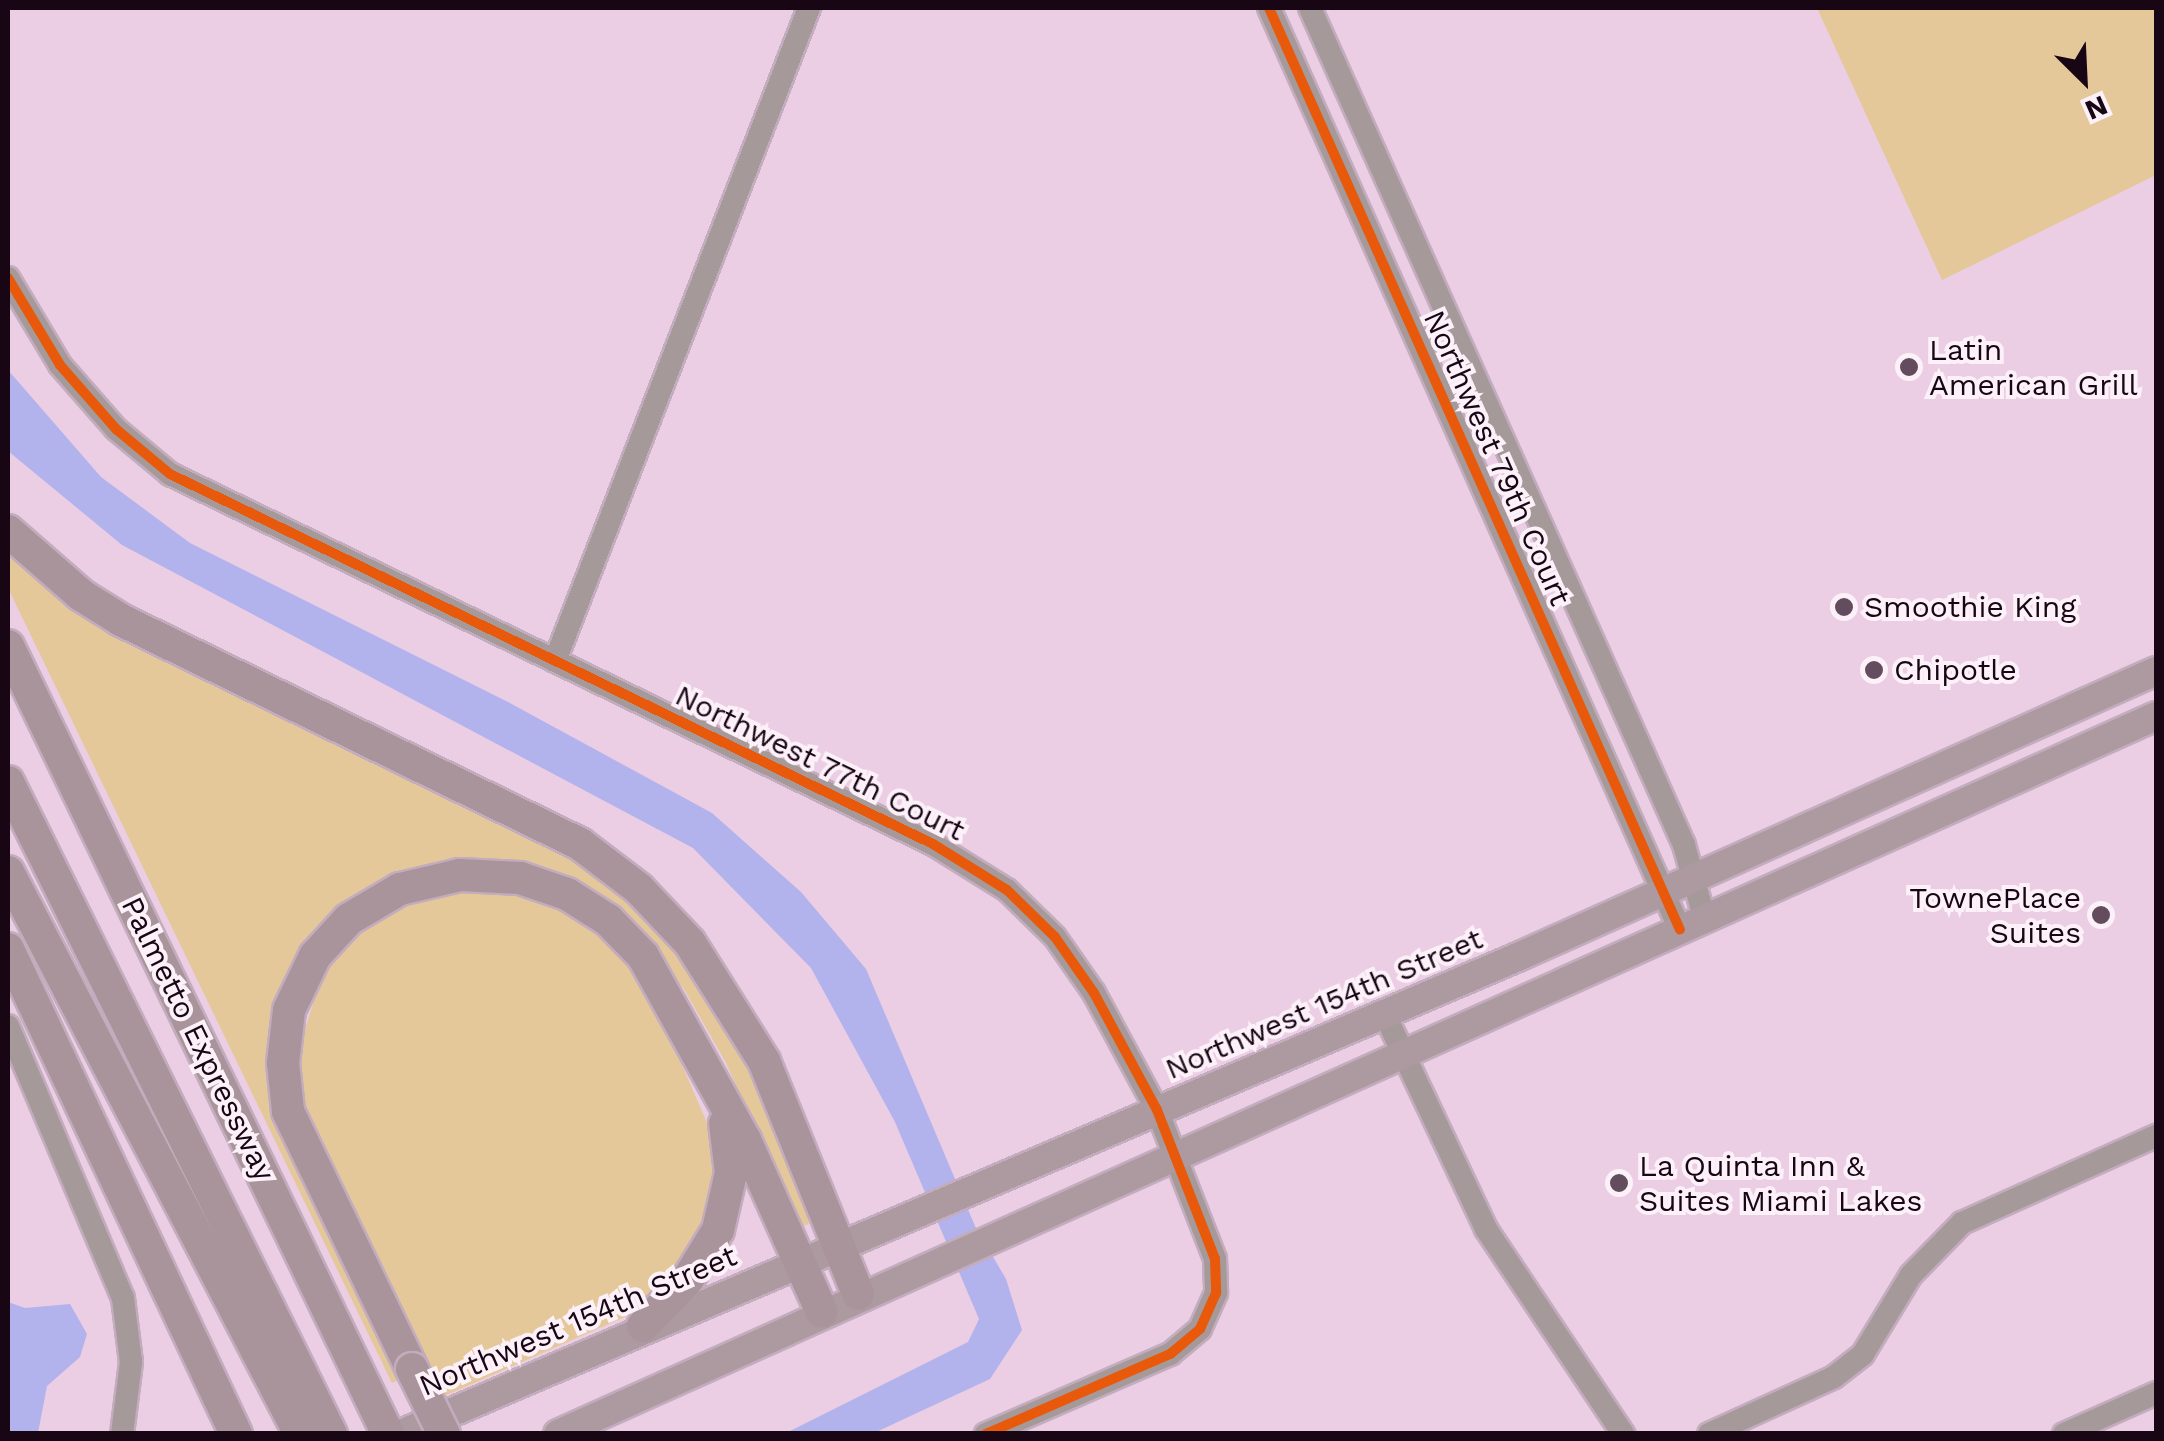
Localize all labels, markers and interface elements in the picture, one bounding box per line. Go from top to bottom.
north arrow [2034,30,2134,130]
text: N [2080,89,2113,127]
street label: Northwest 79th Court [1415,304,1579,612]
place label: Latin American Grill [1929,332,2138,402]
marker: Latin American Grill [1898,356,1920,378]
place label: Smoothie King [1864,589,2076,625]
marker: Smoothie King [1833,596,1855,618]
place label: Chipotle [1894,652,2017,688]
marker: Chipotle [1863,659,1885,681]
street label: Northwest 77th Court [669,677,971,849]
place label: TownePlace Suites [1909,880,2081,950]
street label: Palmetto Expressway [114,891,282,1187]
marker: TownePlace Suites [2090,904,2112,926]
street label: Northwest 154th Street [1160,921,1488,1087]
place label: La Quinta Inn & Suites Miami Lakes [1639,1148,1922,1218]
marker: La Quinta Inn & Suites Miami Lakes [1608,1172,1630,1194]
street label: Northwest 154th Street [414,1238,742,1404]

